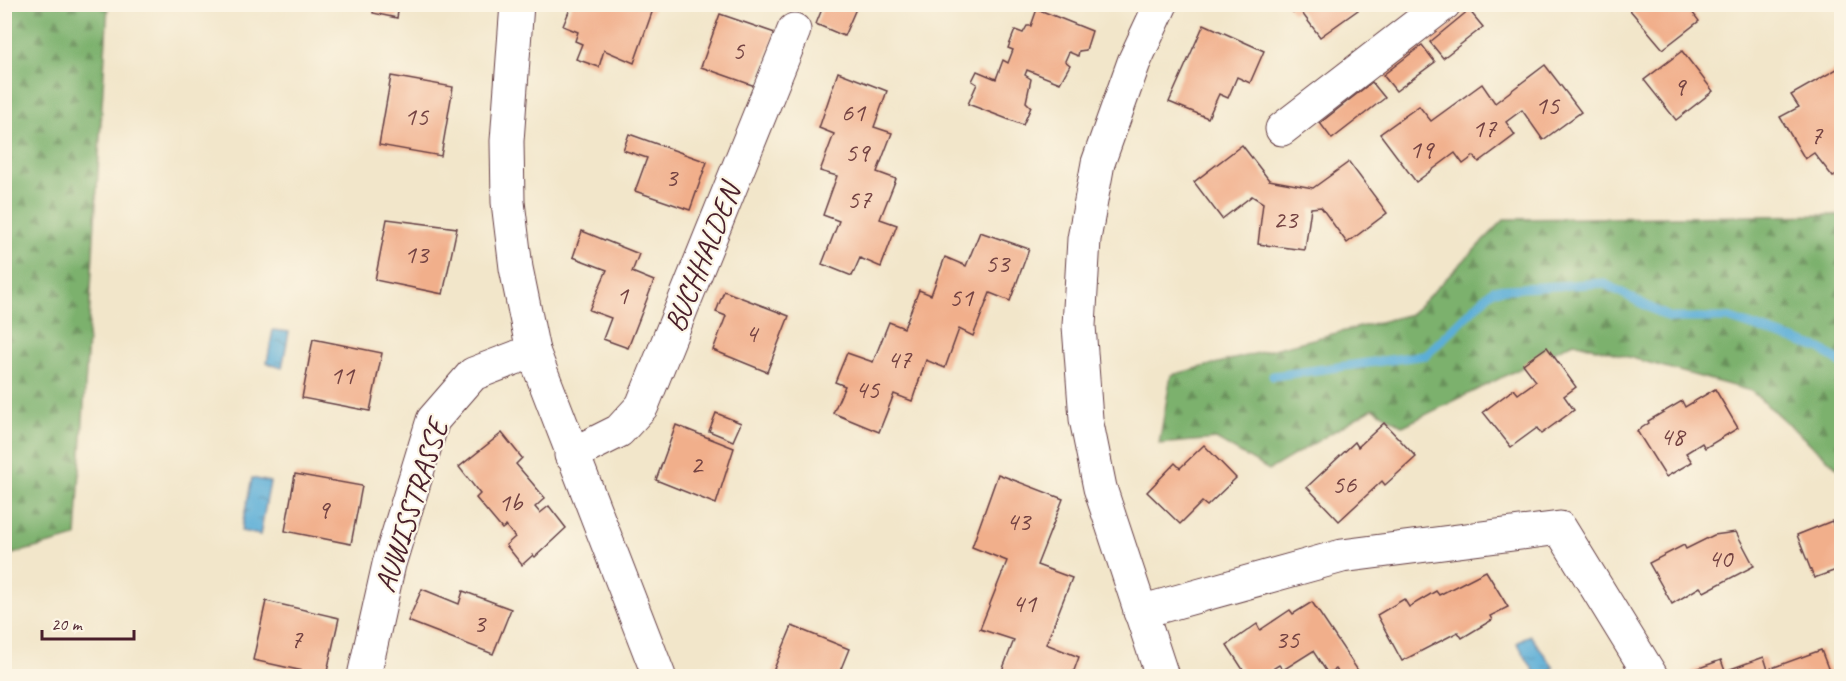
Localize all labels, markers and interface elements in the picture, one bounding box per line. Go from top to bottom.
house number: 5 [732,33,746,67]
house number: 9 [1673,69,1687,103]
house number: 15 [1535,88,1561,122]
house number: 61 [841,95,867,129]
house number: 15 [404,99,430,133]
house number: 17 [1472,111,1498,145]
house number: 7 [1810,118,1824,152]
house number: 19 [1409,132,1435,166]
house number: 59 [845,135,871,169]
house number: 3 [665,160,679,194]
street label: BUCHHALDEN [655,174,751,337]
house number: 57 [847,182,873,216]
house number: 23 [1273,202,1299,236]
house number: 13 [404,237,430,271]
house number: 53 [985,246,1011,280]
house number: 1 [616,278,630,312]
house number: 51 [949,280,975,314]
house number: 4 [745,316,760,350]
house number: 47 [887,342,913,376]
house number: 11 [330,358,356,392]
house number: 45 [855,372,881,406]
street label: AUWISSTRASSE [365,412,458,597]
house number: 48 [1660,419,1687,453]
house number: 2 [690,447,704,481]
house number: 56 [1332,467,1357,501]
house number: 1b [498,485,523,519]
house number: 9 [317,492,331,526]
house number: 43 [1006,504,1032,538]
house number: 40 [1708,541,1734,575]
house number: 41 [1012,586,1038,620]
scale bar [42,603,134,641]
house number: 3 [473,606,487,640]
text: 20 m [51,613,84,635]
house number: 7 [290,622,304,656]
house number: 35 [1275,622,1301,656]

